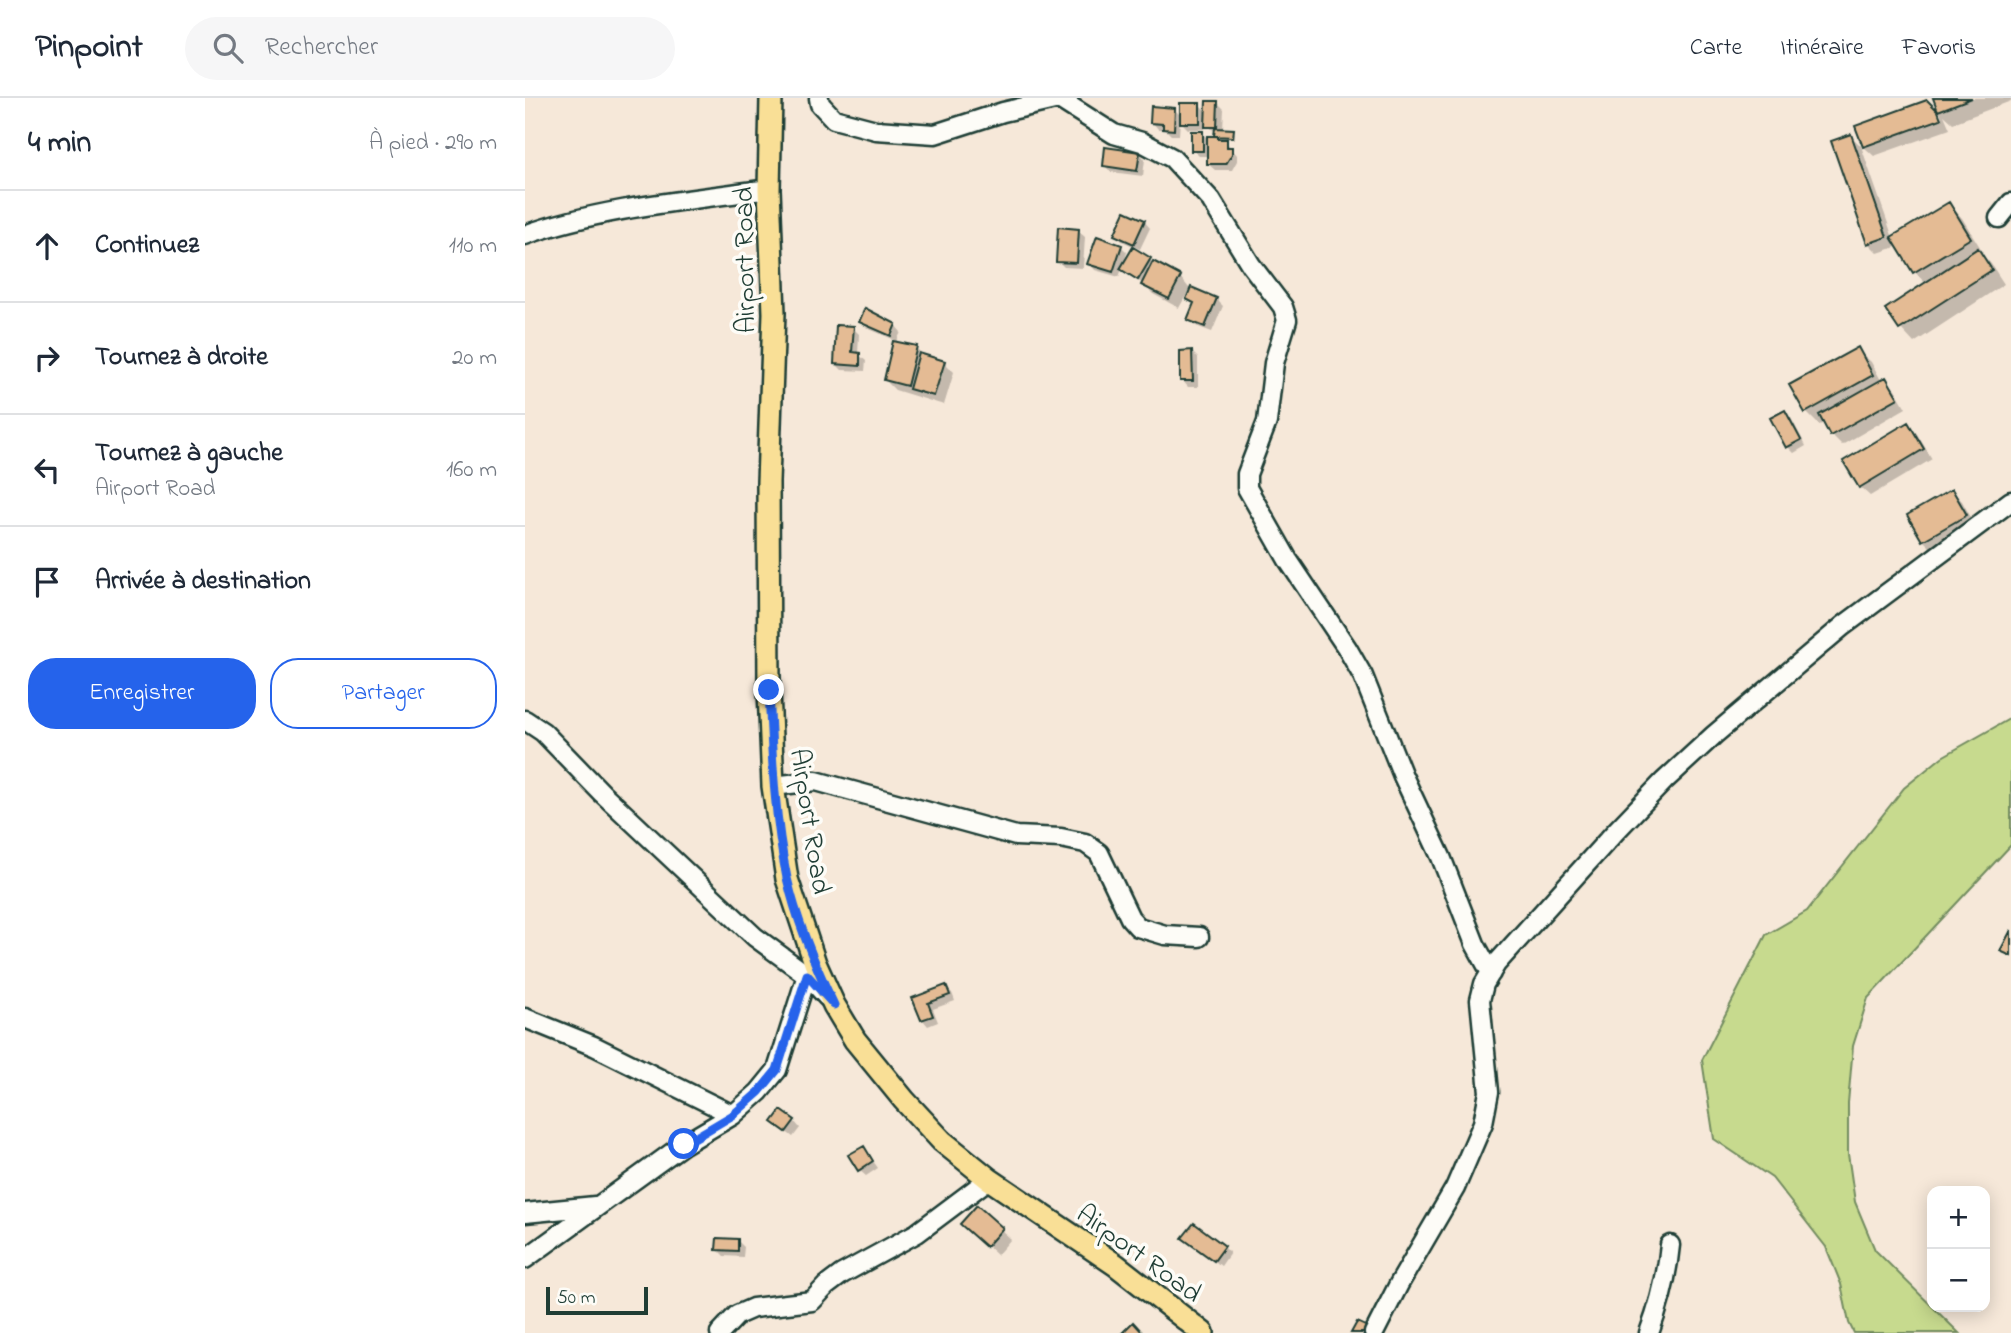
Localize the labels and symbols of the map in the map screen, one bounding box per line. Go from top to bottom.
street label: Airport Road [725,186,768,334]
route end [753,674,784,705]
street label: Airport Road [777,746,840,897]
route start [668,1128,699,1159]
street label: Airport Road [1067,1195,1210,1315]
scale bar [546,1284,647,1316]

